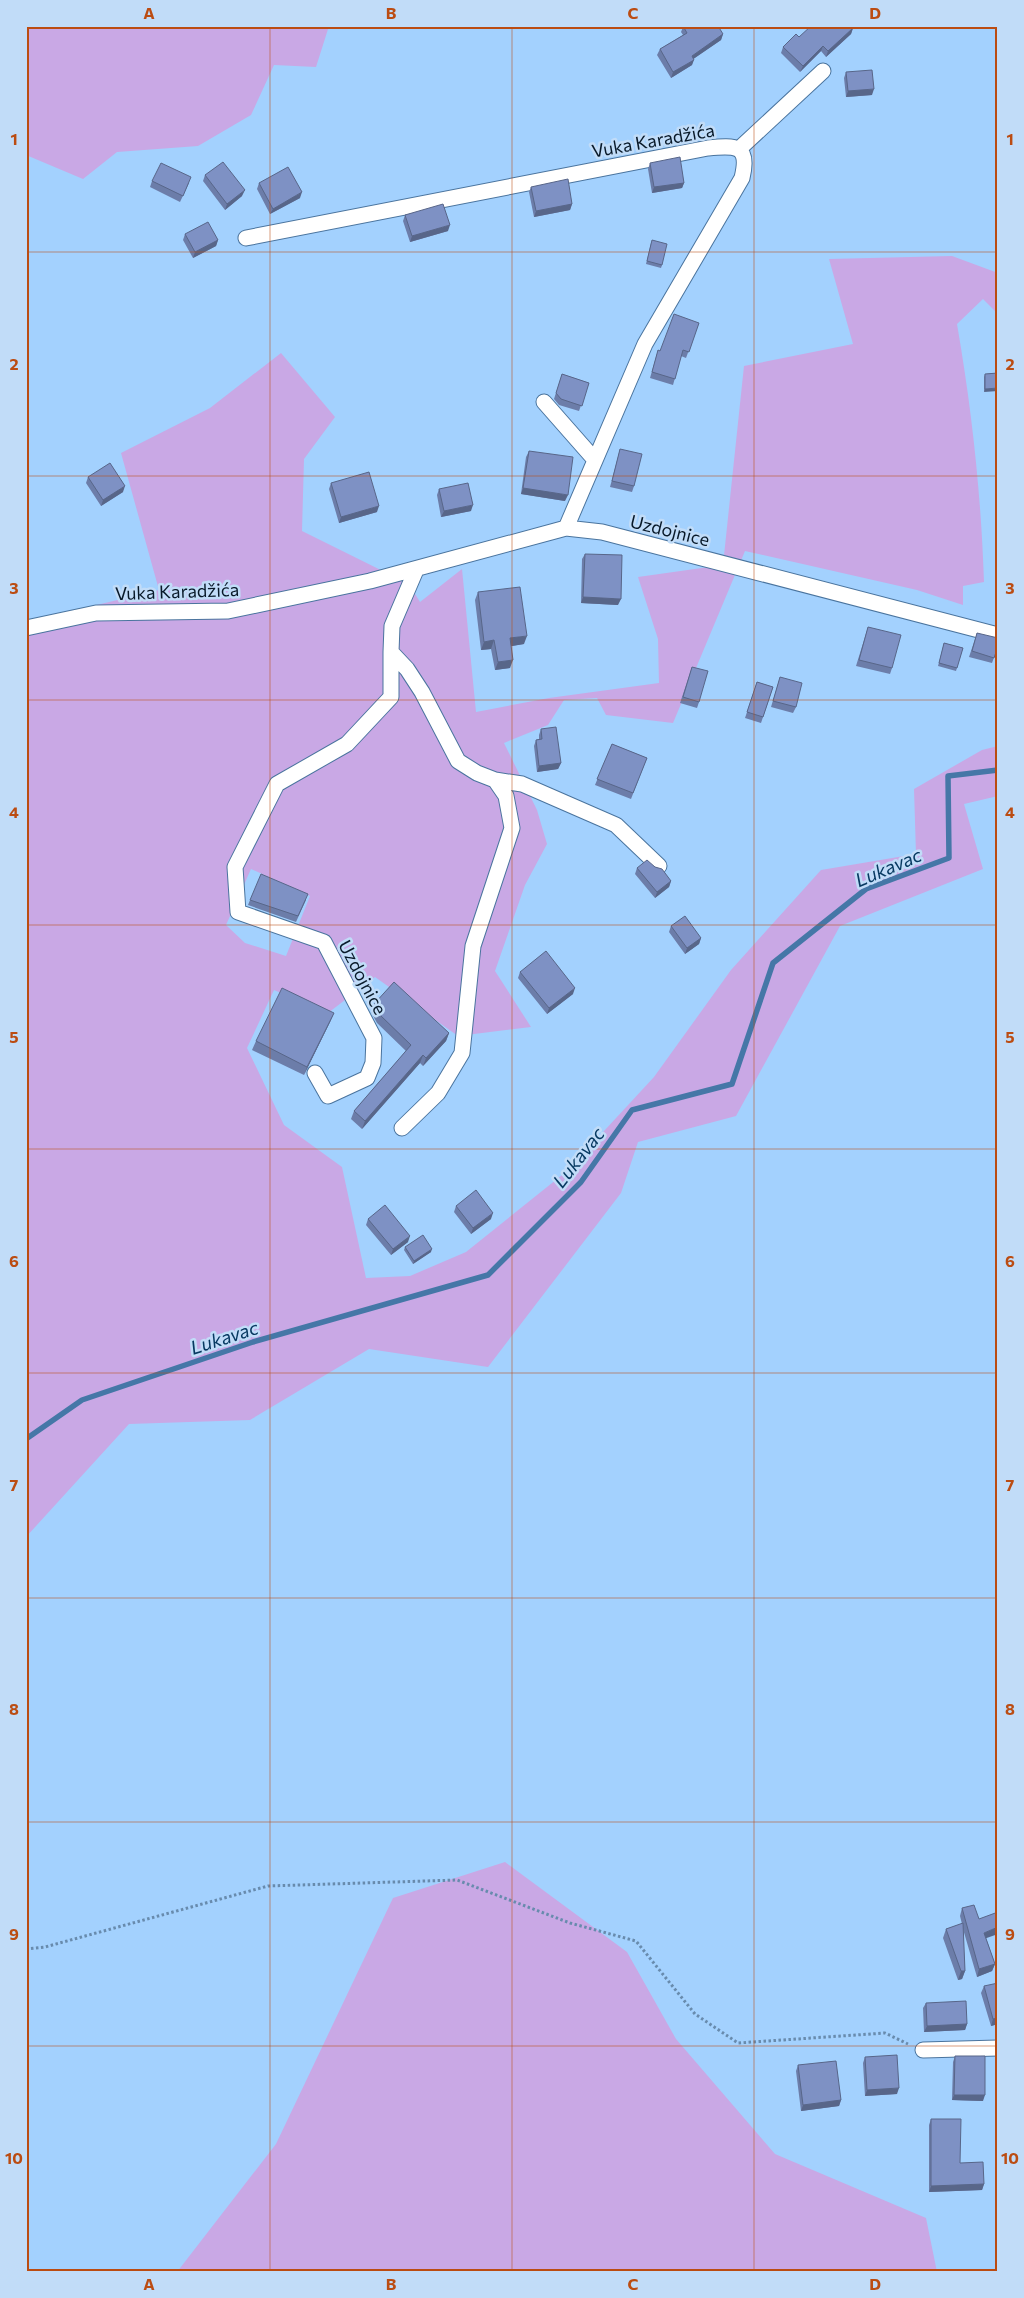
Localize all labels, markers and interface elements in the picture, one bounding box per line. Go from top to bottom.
text: A [143,3,155,22]
text: B [386,3,397,22]
text: C [628,3,639,22]
text: D [869,3,881,22]
street label: Vuka Karadžića [590,118,716,162]
text: 1 [10,129,18,148]
text: 1 [1006,129,1014,148]
text: 2 [9,354,19,373]
text: 2 [1005,354,1015,373]
street label: Uzdojnice [628,510,712,550]
text: 3 [9,578,19,597]
street label: Vuka Karadžića [114,578,240,604]
text: 3 [1005,578,1015,597]
text: 4 [9,802,19,821]
text: 4 [1005,802,1015,821]
water label: Lukavac [851,842,925,891]
street label: Uzdojnice [334,936,392,1018]
text: 5 [9,1027,19,1046]
text: 5 [1005,1027,1015,1046]
water label: Lukavac [547,1122,609,1192]
text: 6 [9,1251,19,1270]
text: 6 [1005,1251,1015,1270]
water label: Lukavac [187,1315,261,1359]
text: 7 [10,1475,19,1494]
text: 7 [1006,1475,1015,1494]
text: 8 [9,1699,19,1718]
text: 8 [1005,1699,1015,1718]
text: 9 [9,1924,19,1943]
text: 9 [1005,1924,1015,1943]
text: 10 [5,2148,23,2167]
text: 10 [1001,2148,1019,2167]
text: A [143,2274,155,2293]
text: B [386,2274,397,2293]
text: C [628,2274,639,2293]
text: D [869,2274,881,2293]

